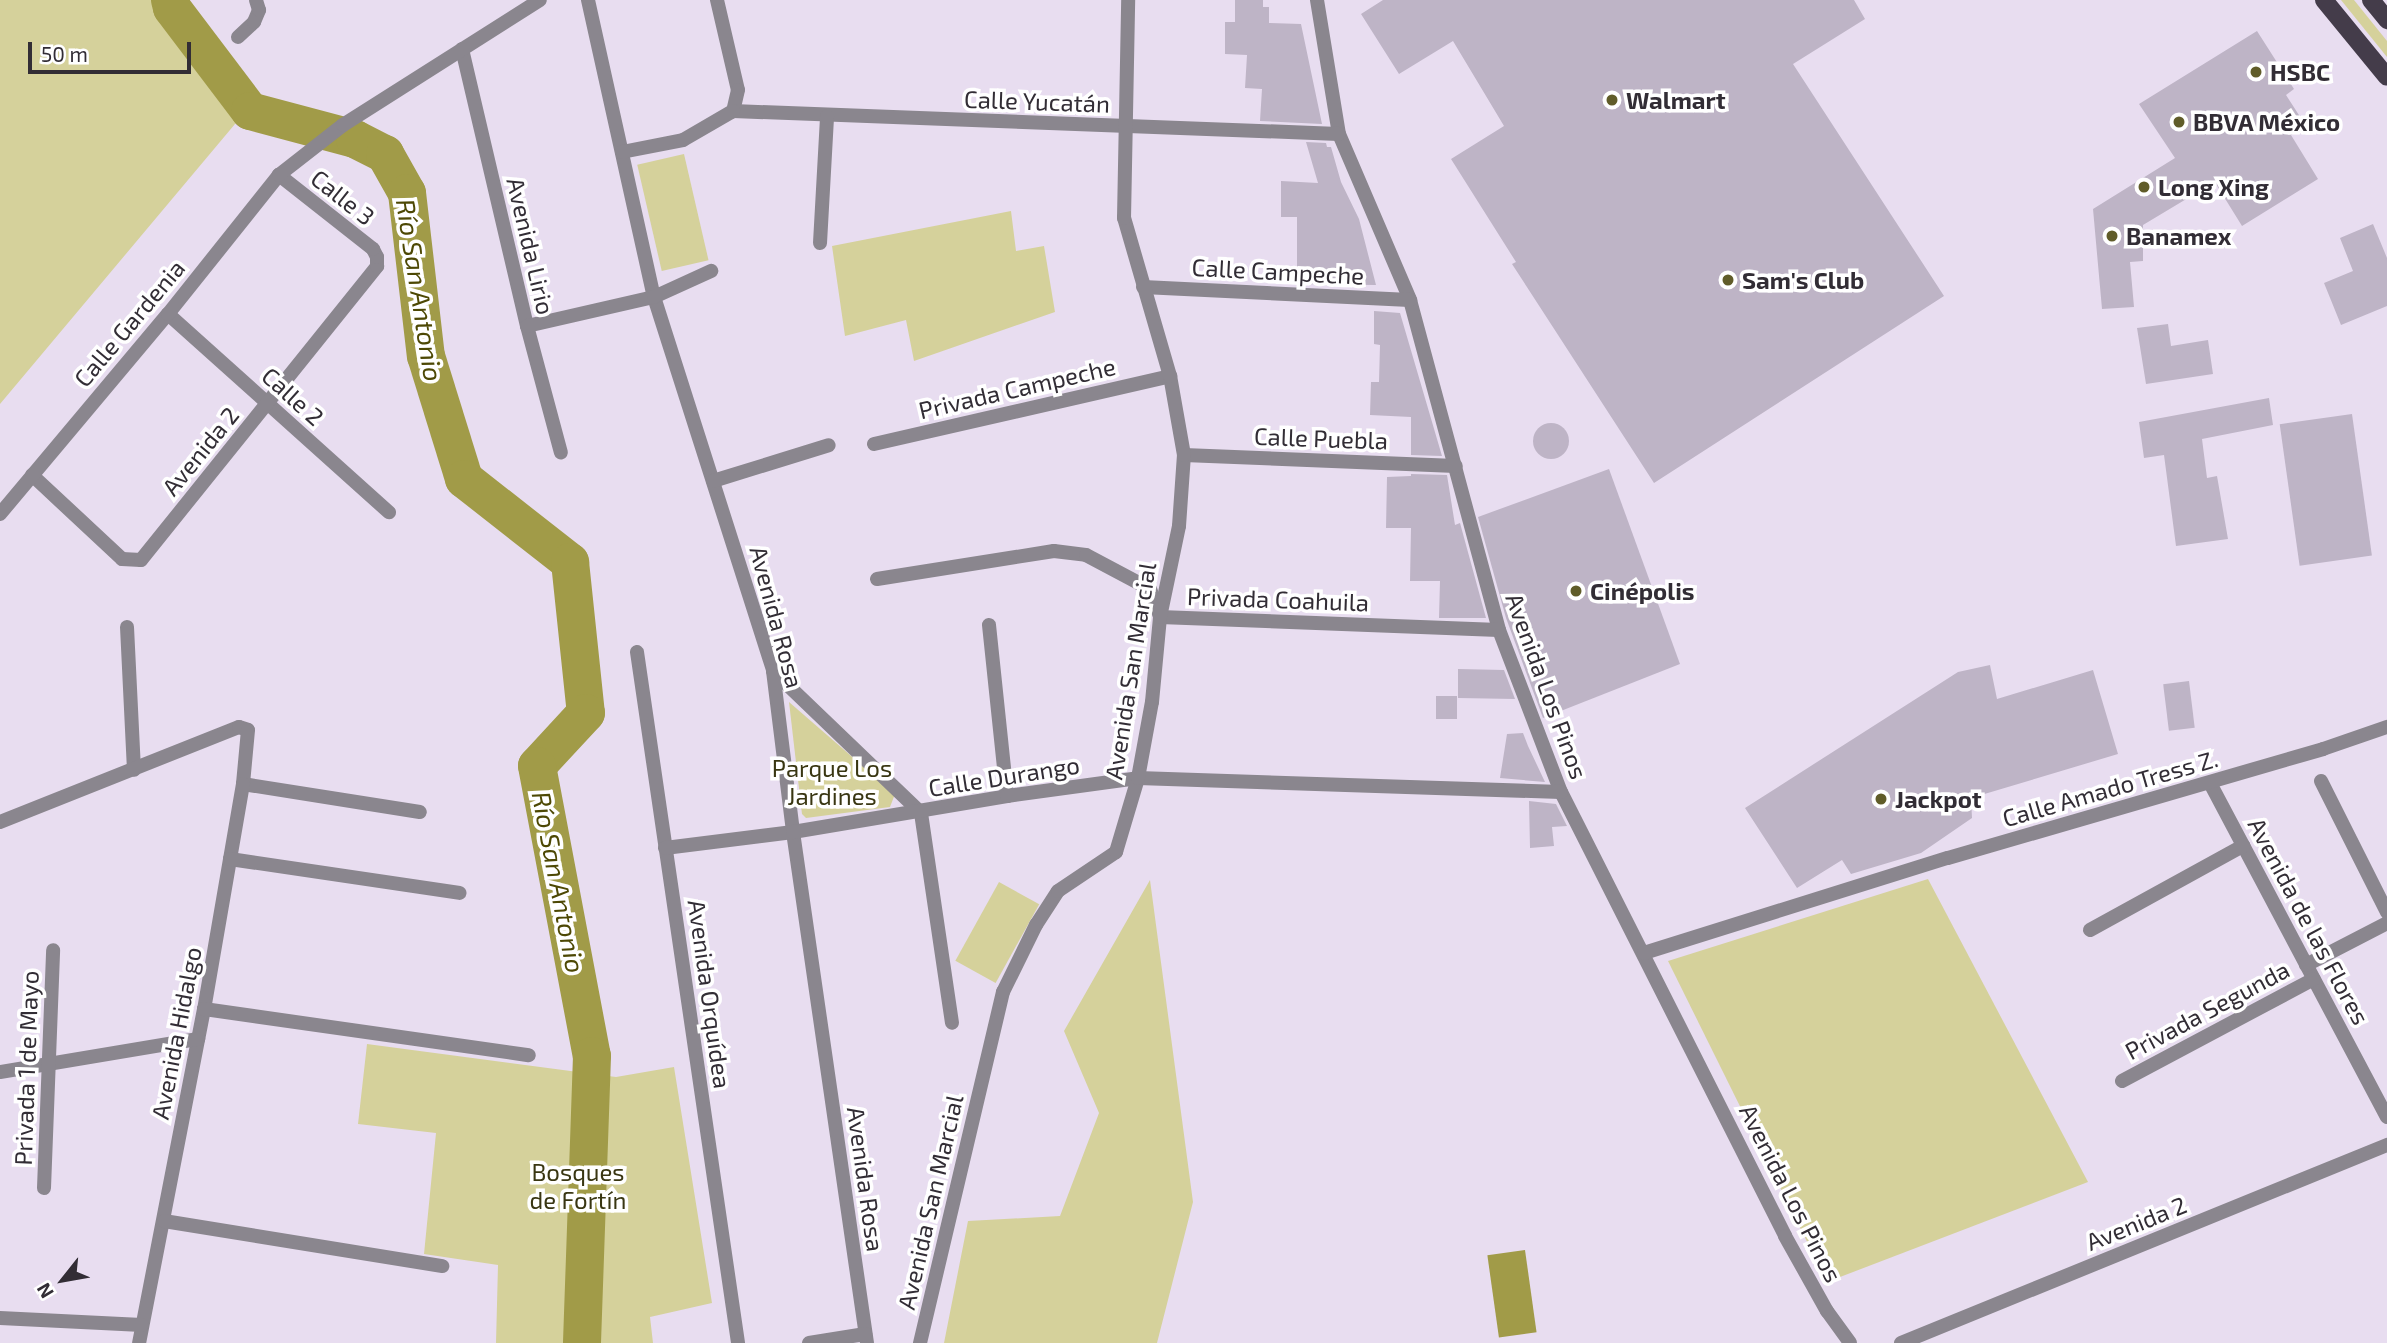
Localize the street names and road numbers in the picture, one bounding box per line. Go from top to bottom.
street label: Calle Yucatán [963,84,1111,118]
street label: Calle 3 [305,163,381,231]
street label: Avenida Lirio [501,175,561,317]
street label: Calle Campeche [1191,252,1365,290]
street label: Calle Gardenia [68,254,190,392]
street label: Privada Campeche [916,351,1118,425]
street label: Calle 2 [256,361,330,431]
street label: Avenida 2 [156,401,244,501]
street label: Calle Puebla [1254,421,1388,455]
street label: Avenida Rosa [744,543,810,691]
street label: Avenida San Marcial [1099,560,1161,782]
street label: Privada Coahuila [1186,581,1370,617]
street label: Avenida Los Pinos [1500,589,1594,783]
street label: Calle Amado Tress Z. [1998,743,2222,833]
street label: Calle Durango [926,750,1082,802]
street label: Avenida de las Flores [2242,813,2376,1029]
street label: Avenida Orquídea [682,898,738,1090]
street label: Avenida Hidalgo [145,944,207,1122]
street label: Privada Segunda [2120,955,2294,1065]
street label: Privada 1 de Mayo [8,970,44,1166]
street label: Avenida San Marcial [891,1092,969,1312]
street label: Avenida Los Pinos [1734,1099,1848,1287]
street label: Avenida Rosa [842,1105,890,1253]
street label: Avenida 2 [2082,1190,2190,1256]

